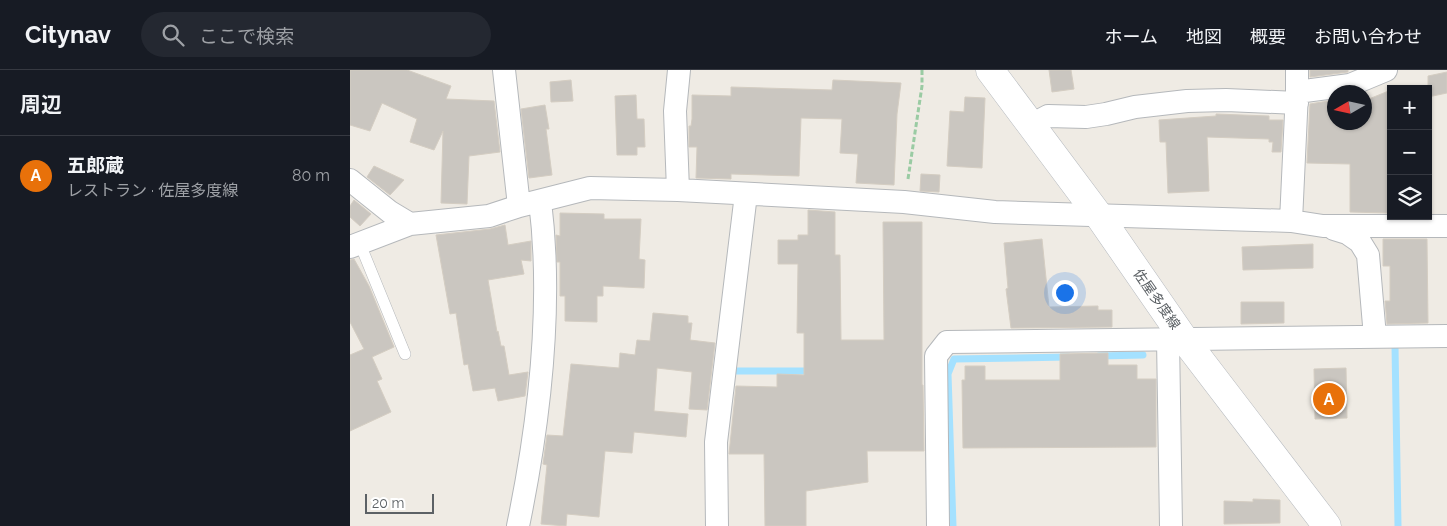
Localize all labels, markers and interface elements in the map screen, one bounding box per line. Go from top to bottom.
search box [141,12,491,57]
text: Citynav [25,20,111,49]
icon: search [159,21,187,49]
text: ここで検索 [199,25,294,47]
text: ホーム [1105,26,1158,47]
text: 地図 [1186,26,1222,47]
text: 概要 [1250,26,1286,47]
text: お問い合わせ [1314,26,1422,47]
north arrow [1327,85,1372,130]
map controls [1387,85,1432,220]
button: + [1387,85,1432,130]
text: 周辺 [20,92,62,117]
button: − [1387,130,1432,175]
text: 五郎蔵 [67,154,124,176]
text: A [31,166,41,185]
text: 80 m [292,166,330,185]
button: layers [1387,175,1432,220]
text: レストラン · 佐屋多度線 [67,181,238,200]
street label: 佐屋多度線 [1130,266,1184,332]
your location [1052,280,1078,306]
pin: A [1313,380,1345,418]
scale bar [365,491,434,514]
text: 20 m [372,495,404,511]

